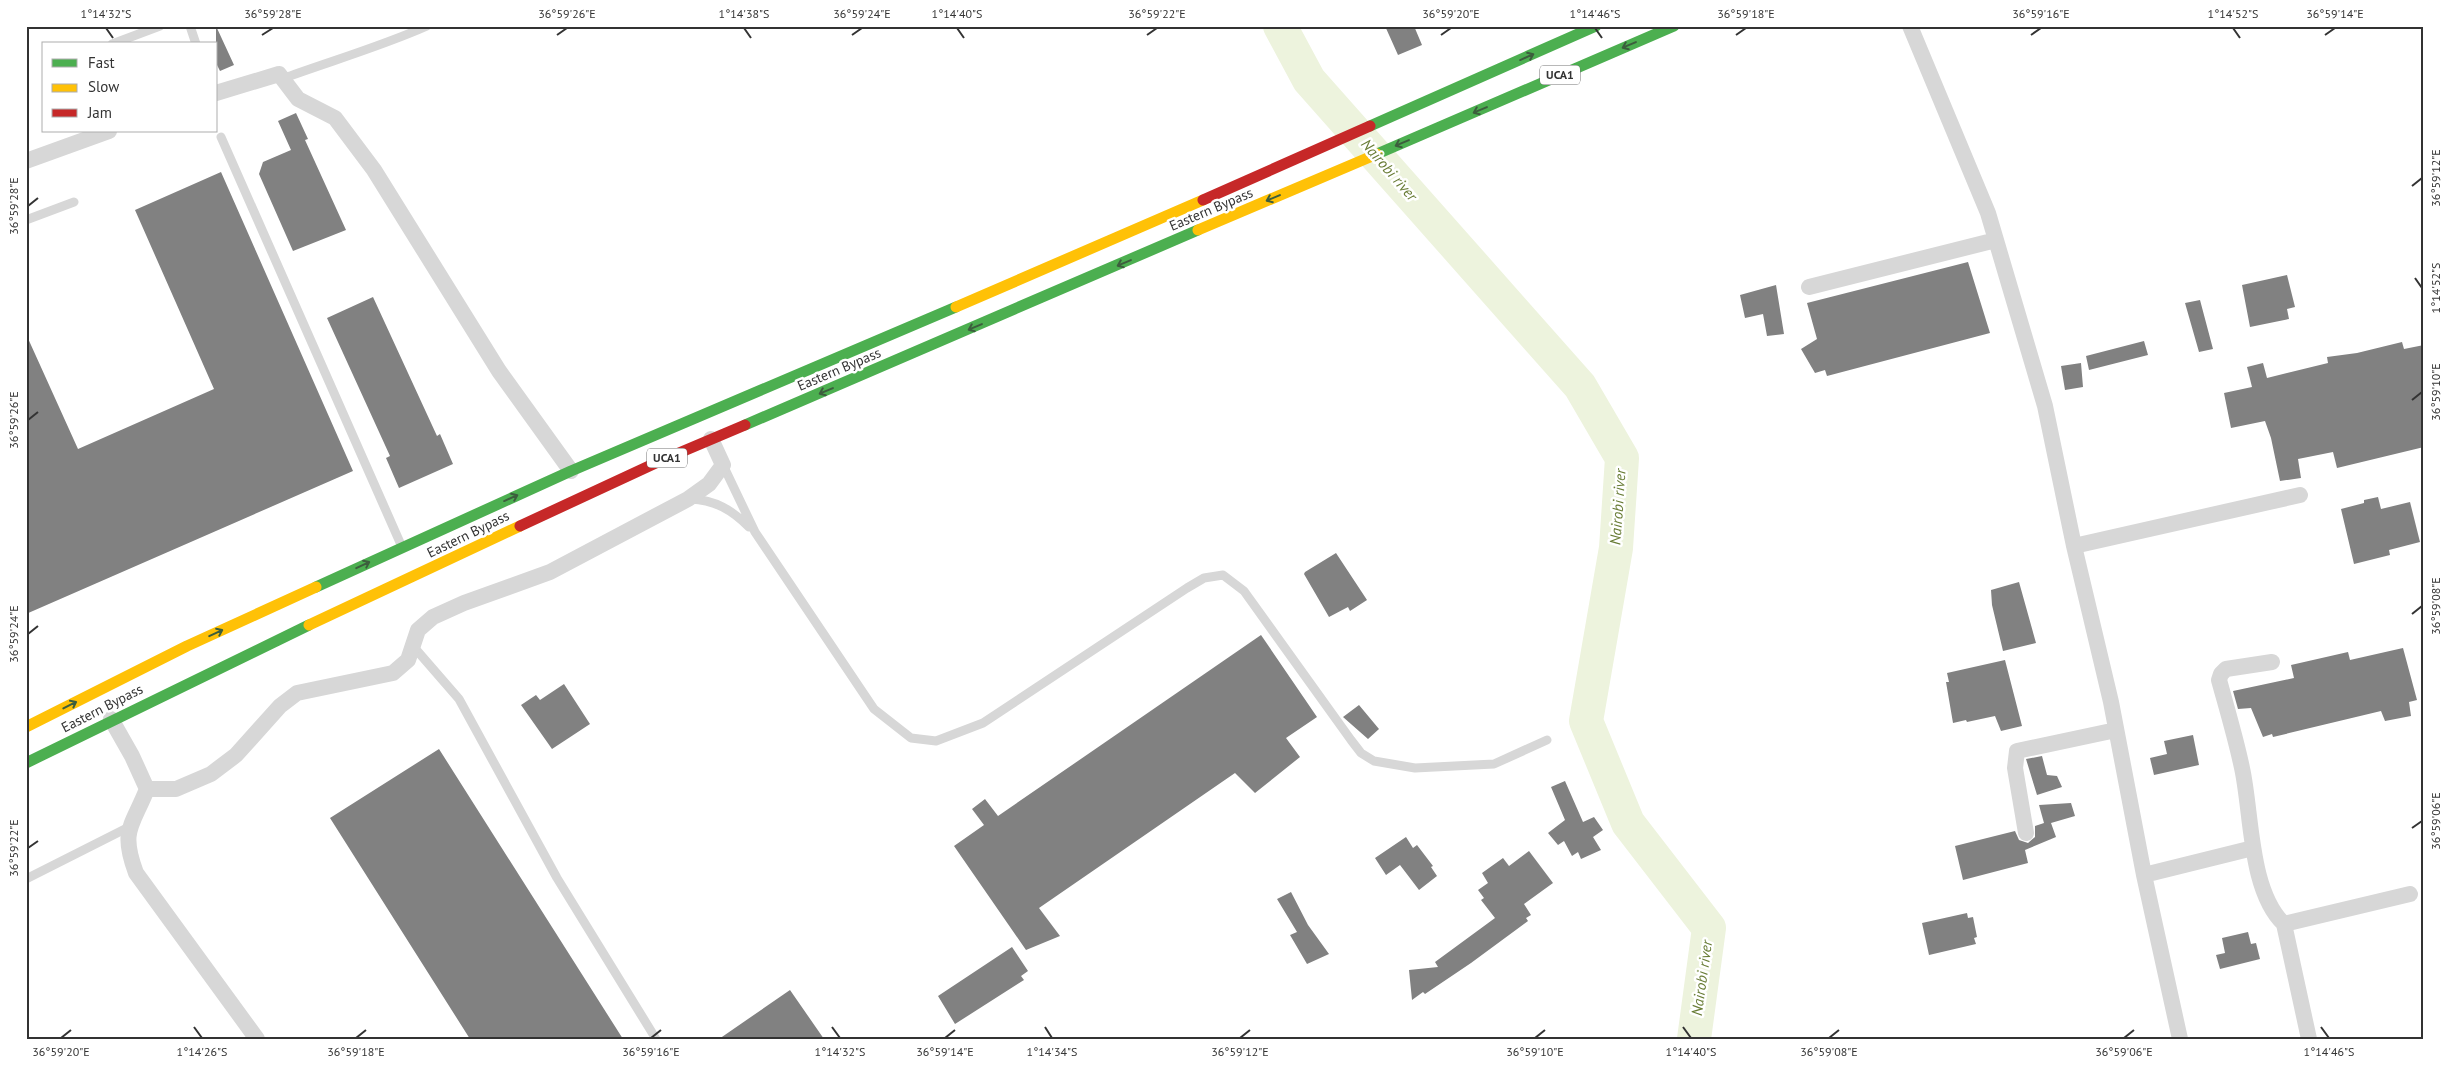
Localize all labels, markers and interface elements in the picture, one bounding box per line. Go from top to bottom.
text: 1°14'32"S [81,6,131,21]
text: 36°59'28"E [244,6,302,21]
text: 36°59'26"E [538,6,596,21]
text: 1°14'38"S [719,6,769,21]
text: 36°59'24"E [833,6,891,21]
text: 1°14'40"S [932,6,982,21]
text: 36°59'22"E [1128,6,1186,21]
text: 36°59'20"E [1422,6,1480,21]
text: 1°14'46"S [1570,6,1620,21]
text: 36°59'18"E [1717,6,1775,21]
text: 36°59'16"E [2012,6,2070,21]
text: 1°14'52"S [2208,6,2258,21]
text: 36°59'14"E [2306,6,2364,21]
one-way arrow [1622,41,1637,51]
legend [42,42,218,132]
one-way arrow [1519,52,1534,61]
text: Fast [88,53,115,72]
road number: UCA1 [1540,66,1580,84]
text: Slow [88,77,119,96]
text: Jam [87,103,112,122]
one-way arrow [1473,105,1488,115]
water label: Nairobi river [1357,135,1422,205]
one-way arrow [1394,140,1409,149]
text: 36°59'12"E [2428,149,2443,207]
text: 36°59'28"E [6,177,21,235]
street label: Eastern Bypass [1166,183,1256,235]
one-way arrow [1266,194,1281,204]
one-way arrow [1117,258,1132,268]
text: 1°14'52"S [2428,263,2443,313]
one-way arrow [968,322,983,332]
street label: Eastern Bypass [794,343,884,395]
text: 36°59'10"E [2428,363,2443,421]
one-way arrow [819,386,834,396]
text: 36°59'26"E [6,391,21,449]
road number: UCA1 [647,448,687,468]
water label: Nairobi river [1605,467,1630,546]
one-way arrow [503,492,518,502]
street label: Eastern Bypass [424,506,512,562]
one-way arrow [355,560,370,569]
text: 36°59'08"E [2428,577,2443,635]
text: 36°59'24"E [6,605,21,663]
one-way arrow [208,628,223,638]
street label: Eastern Bypass [58,680,146,736]
one-way arrow [62,700,77,709]
text: 36°59'06"E [2428,792,2443,850]
text: 36°59'22"E [6,819,21,877]
water label: Nairobi river [1687,938,1716,1017]
text: 36°59'20"E [32,1044,90,1059]
text: 1°14'26"S [177,1044,227,1059]
text: 36°59'18"E [327,1044,385,1059]
text: 36°59'16"E [622,1044,680,1059]
text: 1°14'32"S [815,1044,865,1059]
text: 36°59'14"E [916,1044,974,1059]
text: 1°14'34"S [1027,1044,1077,1059]
text: 36°59'12"E [1211,1044,1269,1059]
text: 36°59'10"E [1506,1044,1564,1059]
text: 1°14'40"S [1666,1044,1716,1059]
text: 36°59'08"E [1800,1044,1858,1059]
text: 36°59'06"E [2095,1044,2153,1059]
text: 1°14'46"S [2304,1044,2354,1059]

